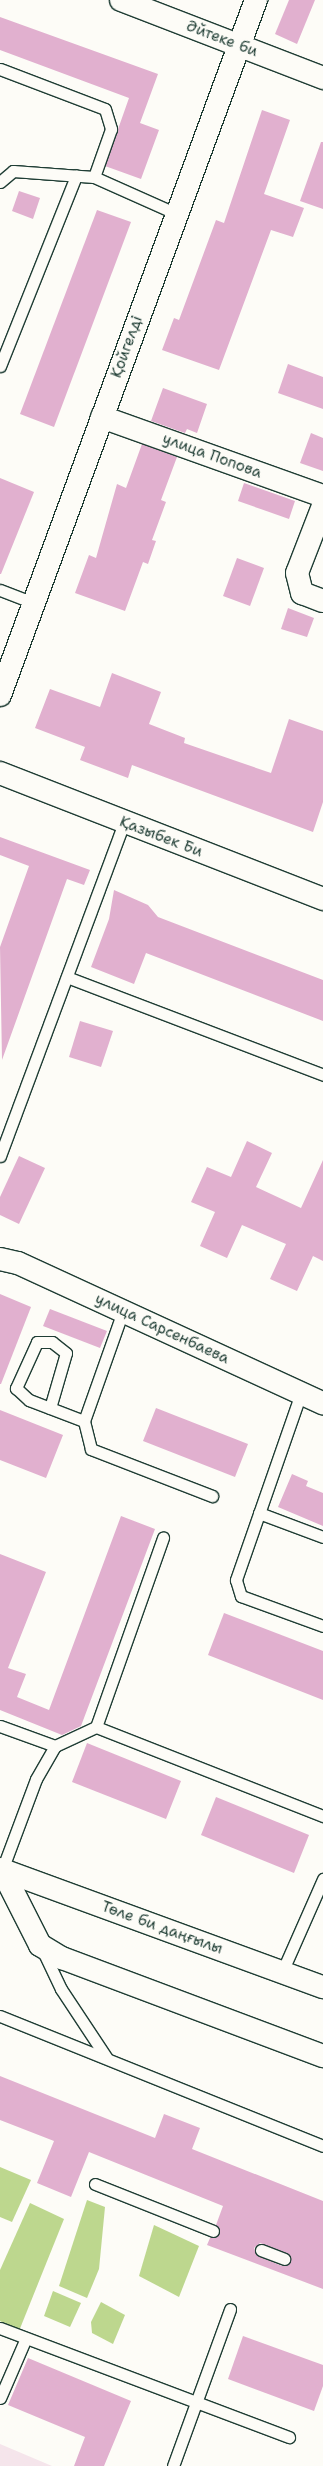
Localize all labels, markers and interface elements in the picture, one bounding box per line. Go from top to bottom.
street label: Әйтеке би [184,17,260,61]
street label: Қойгелді [107,314,147,380]
street label: улица Попова [160,430,264,482]
street label: Қазыбек Би [117,813,205,861]
street label: улица Сарсенбаева [92,1290,232,1368]
street label: Төле би даңғылы [99,1898,225,1958]

